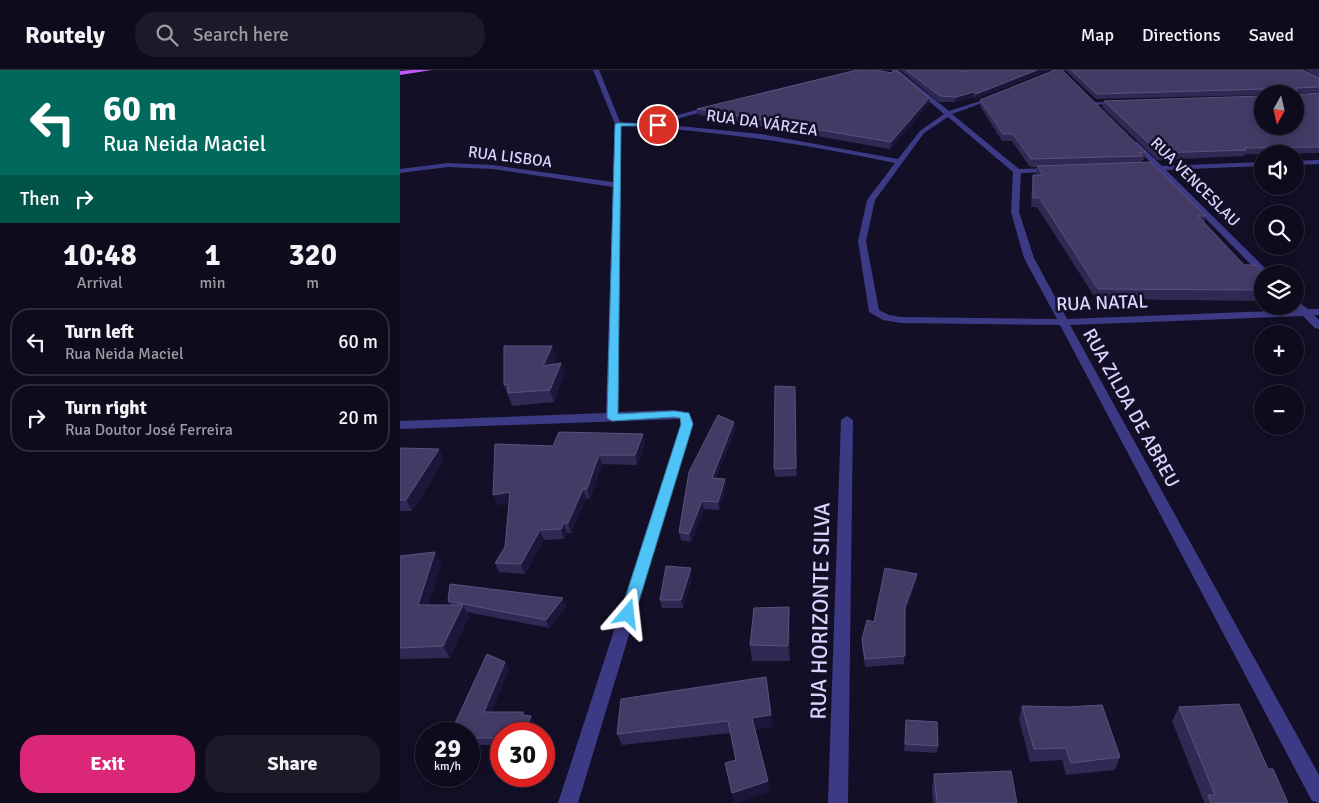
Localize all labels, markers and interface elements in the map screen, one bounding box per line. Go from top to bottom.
search box [135,12,485,57]
text: Routely [25,20,105,50]
icon: search [153,21,181,49]
text: Search here [193,23,289,47]
text: Map [1081,24,1114,46]
text: Directions [1142,24,1221,46]
text: Saved [1249,24,1294,46]
north arrow [1254,85,1304,135]
map controls [1254,85,1304,435]
text: 60 m [103,87,177,130]
icon: left [20,90,85,155]
pin [637,104,679,146]
street label: RUA DA VÁRZEA [705,105,819,141]
icon: arrive [644,111,672,139]
text: Rua Neida Maciel [103,130,266,157]
street label: RUA VENCESLAU [1146,133,1244,231]
street label: RUA LISBOA [467,142,553,172]
button: sound [1254,145,1304,195]
icon: right [70,185,98,213]
text: Then [20,187,60,211]
button: search [1254,205,1304,255]
text: 10:48 [63,237,137,274]
text: 1 [204,237,221,274]
text: 320 [288,237,337,274]
button: layers [1254,265,1304,315]
text: Arrival [77,273,123,293]
text: min [200,273,225,293]
text: m [306,273,319,293]
street label: RUA NATAL [1056,289,1149,317]
text: Turn left [65,320,134,344]
street label: RUA ZILDA DE ABREU [1077,324,1185,492]
button: + [1254,325,1304,375]
icon: left [22,328,50,356]
text: 60 m [338,330,378,354]
text: Rua Neida Maciel [65,344,184,364]
button: − [1254,385,1304,435]
text: Turn right [65,396,147,420]
icon: right [22,404,50,432]
text: 20 m [338,406,378,430]
text: Rua Doutor José Ferreira [65,420,233,440]
street label: RUA HORIZONTE SILVA [805,502,835,720]
position arrow [601,587,653,639]
speed limit sign: 30 [490,722,555,787]
text: 29 [434,733,461,764]
button: Exit [20,735,195,793]
button: Share [205,735,380,793]
text: km/h [434,759,461,774]

